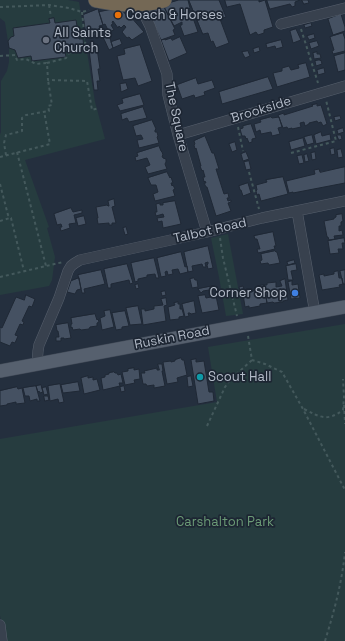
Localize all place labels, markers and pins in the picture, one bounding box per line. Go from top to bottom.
place label: Coach & Horses [126,7,223,23]
marker: Coach & Horses [113,10,123,20]
place label: All Saints Church [54,25,111,56]
marker: All Saints Church [41,35,51,45]
place label: Corner Shop [209,285,287,301]
marker: Corner Shop [290,288,300,298]
place label: Scout Hall [208,369,271,385]
marker: Scout Hall [195,372,205,382]

